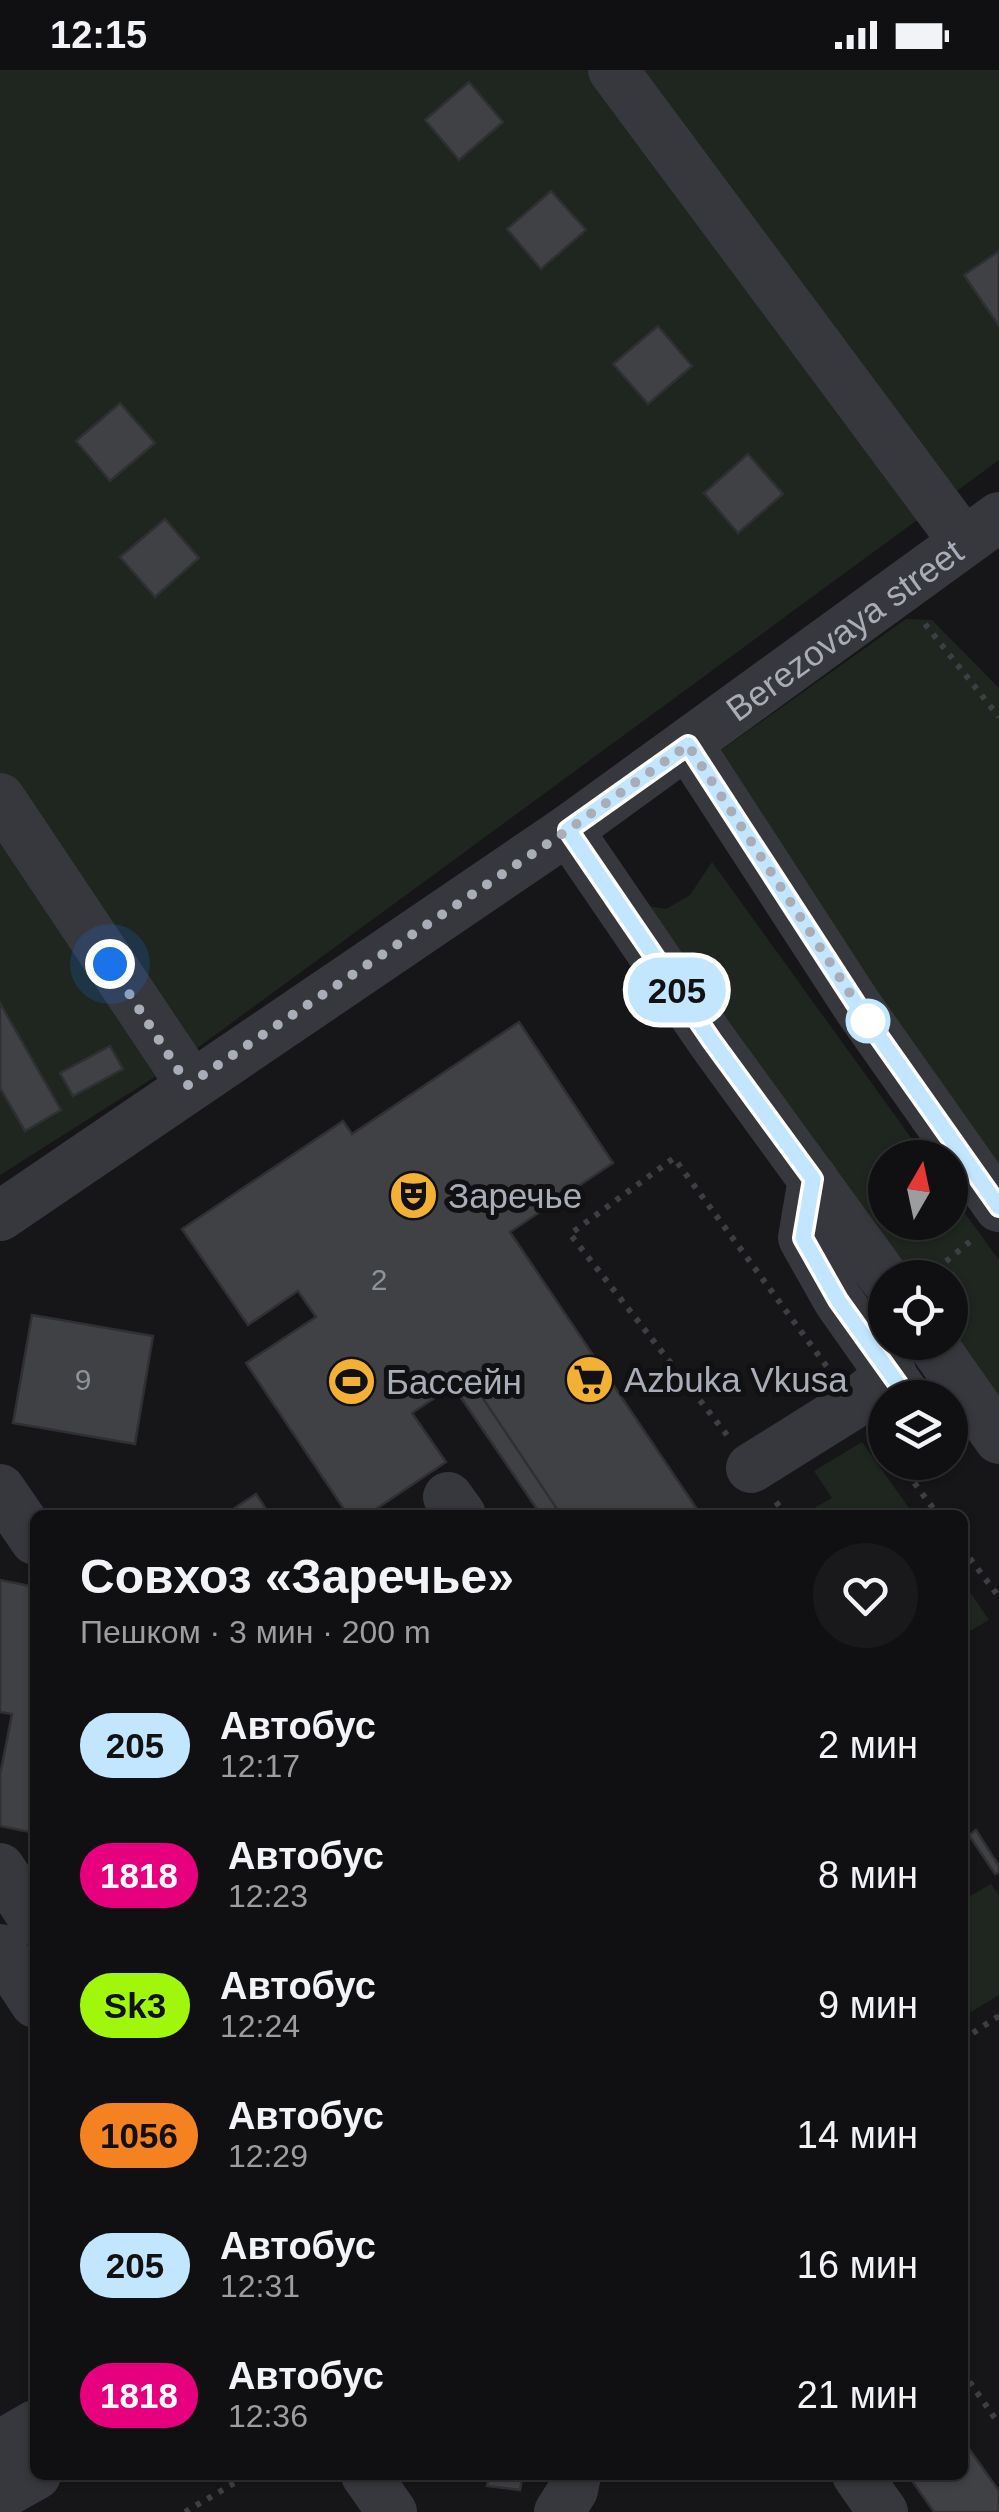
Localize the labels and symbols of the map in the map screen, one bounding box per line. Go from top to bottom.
street label: Berezovaya street [719,531,970,728]
your location [85,939,135,989]
line badge: 205 [620,958,734,1022]
unlabelled marker [847,1000,889,1042]
north arrow [868,1140,968,1240]
theatre icon: Заречье [387,1169,439,1221]
place label: Заречье [448,1176,582,1215]
house number: 2 [371,1263,387,1296]
supermarket icon: Azbuka Vkusa [563,1353,615,1405]
sports icon: Бассейн [325,1355,377,1407]
place label: Azbuka Vkusa [624,1360,848,1399]
place label: Бассейн [386,1362,522,1401]
house number: 9 [75,1363,91,1396]

